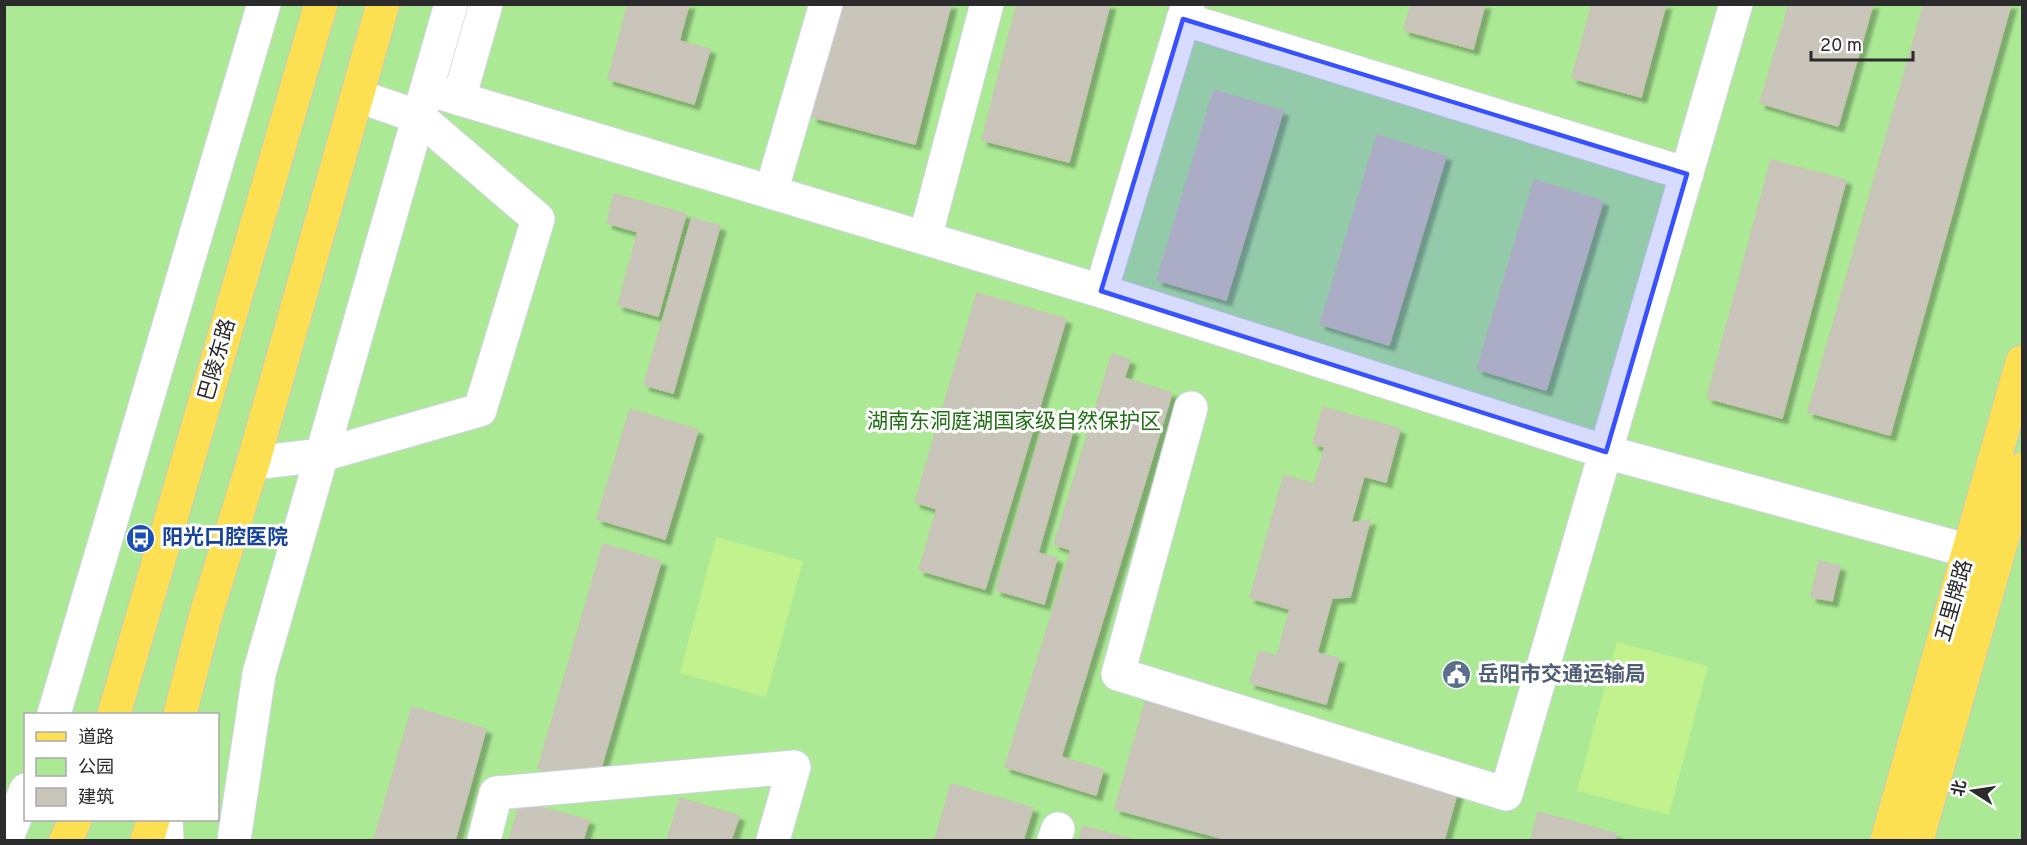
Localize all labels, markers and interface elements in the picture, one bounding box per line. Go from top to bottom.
scale bar [1811,24,1913,62]
text: 20 m [1820,35,1862,58]
street label: 巴陵东路 [193,316,243,404]
park label: 湖南东洞庭湖国家级自然保护区 [867,409,1161,436]
bus stop icon: 阳光口腔医院 [125,522,157,554]
place label: 阳光口腔医院 [162,525,288,552]
street label: 五里牌路 [1930,557,1980,645]
public building icon: 岳阳市交通运输局 [1441,659,1473,691]
place label: 岳阳市交通运输局 [1478,662,1646,689]
legend [24,713,219,821]
text: 道路 [78,727,114,750]
text: 公园 [78,757,114,780]
north arrow [1943,761,2003,821]
text: 北 [1949,778,1972,798]
text: 建筑 [78,787,114,810]

